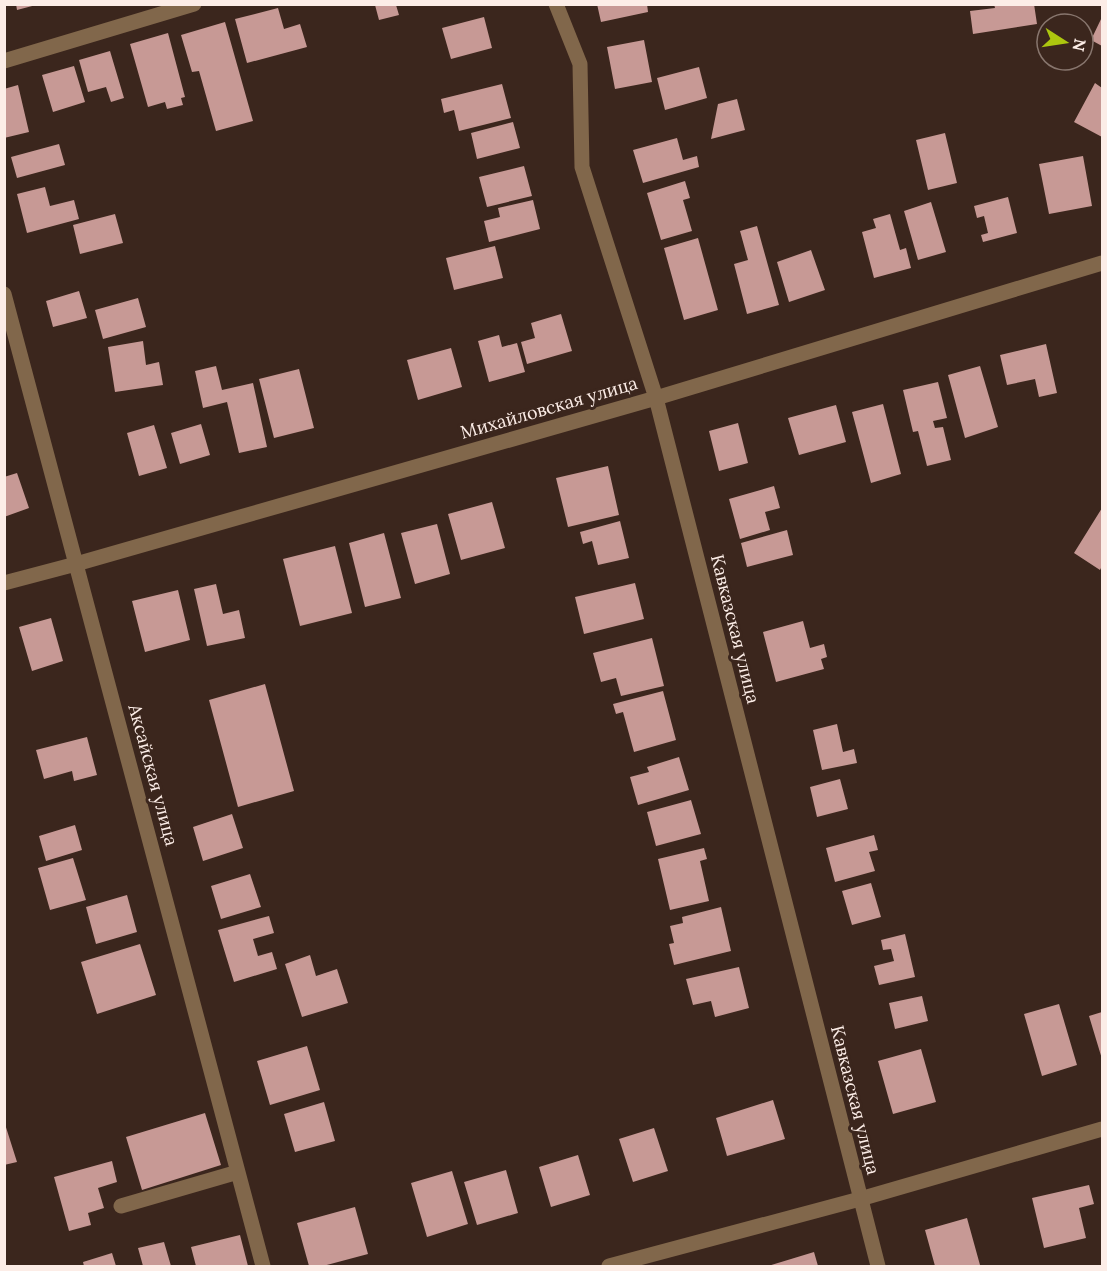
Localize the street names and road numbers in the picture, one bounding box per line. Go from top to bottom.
street label: Михайловская улица [458,371,640,444]
street label: Кавказская улица [706,552,765,706]
street label: Аксайская улица [123,701,183,848]
street label: Кавказская улица [826,1023,885,1177]

